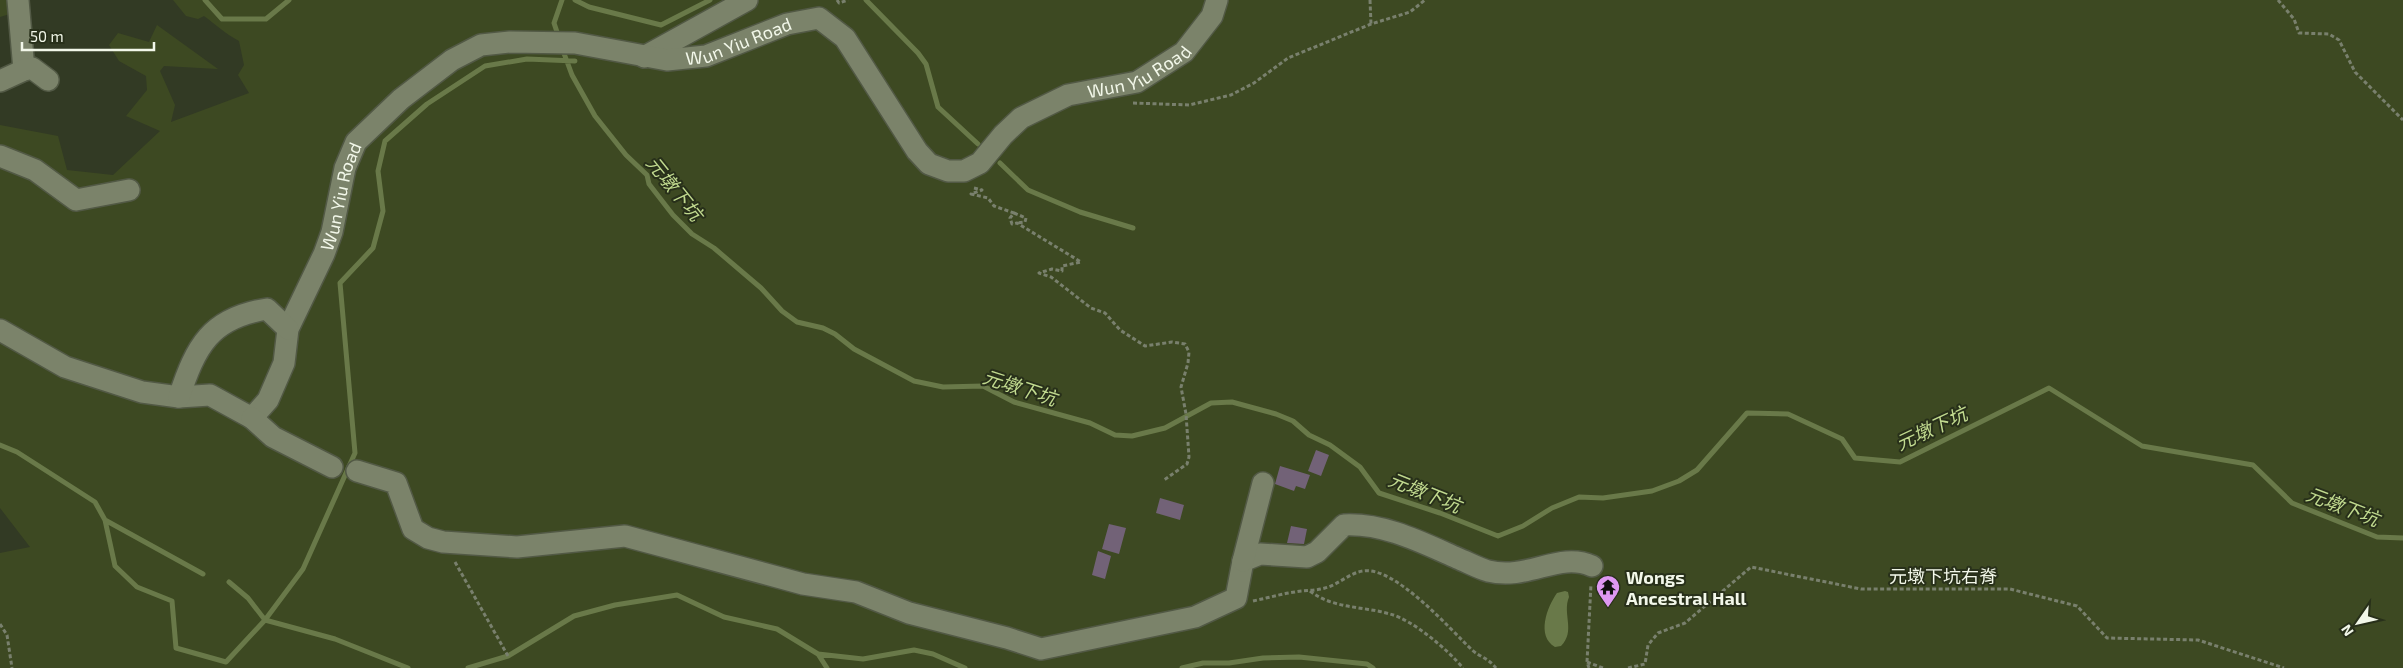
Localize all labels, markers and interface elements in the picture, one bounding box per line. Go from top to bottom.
street label: Wun Yiu Road [684,12,795,69]
scale bar [22,20,155,52]
text: 50 m [30,27,64,45]
street label: Wun Yiu Road [1085,41,1196,102]
street label: Wun Yiu Road [315,139,366,254]
water label: 元墩下坑 [642,151,710,227]
water label: 元墩下坑 [980,364,1063,411]
water label: 元墩下坑 [1892,400,1973,454]
water label: 元墩下坑 [1385,467,1467,518]
water label: 元墩下坑 [2303,482,2385,531]
street label: 元墩下坑右脊 [1889,565,1997,587]
place label: Wongs Ancestral Hall [1626,566,1747,609]
temple icon: Wongs Ancestral Hall [1595,574,1621,608]
north arrow [2333,598,2383,648]
text: N [2337,622,2357,639]

